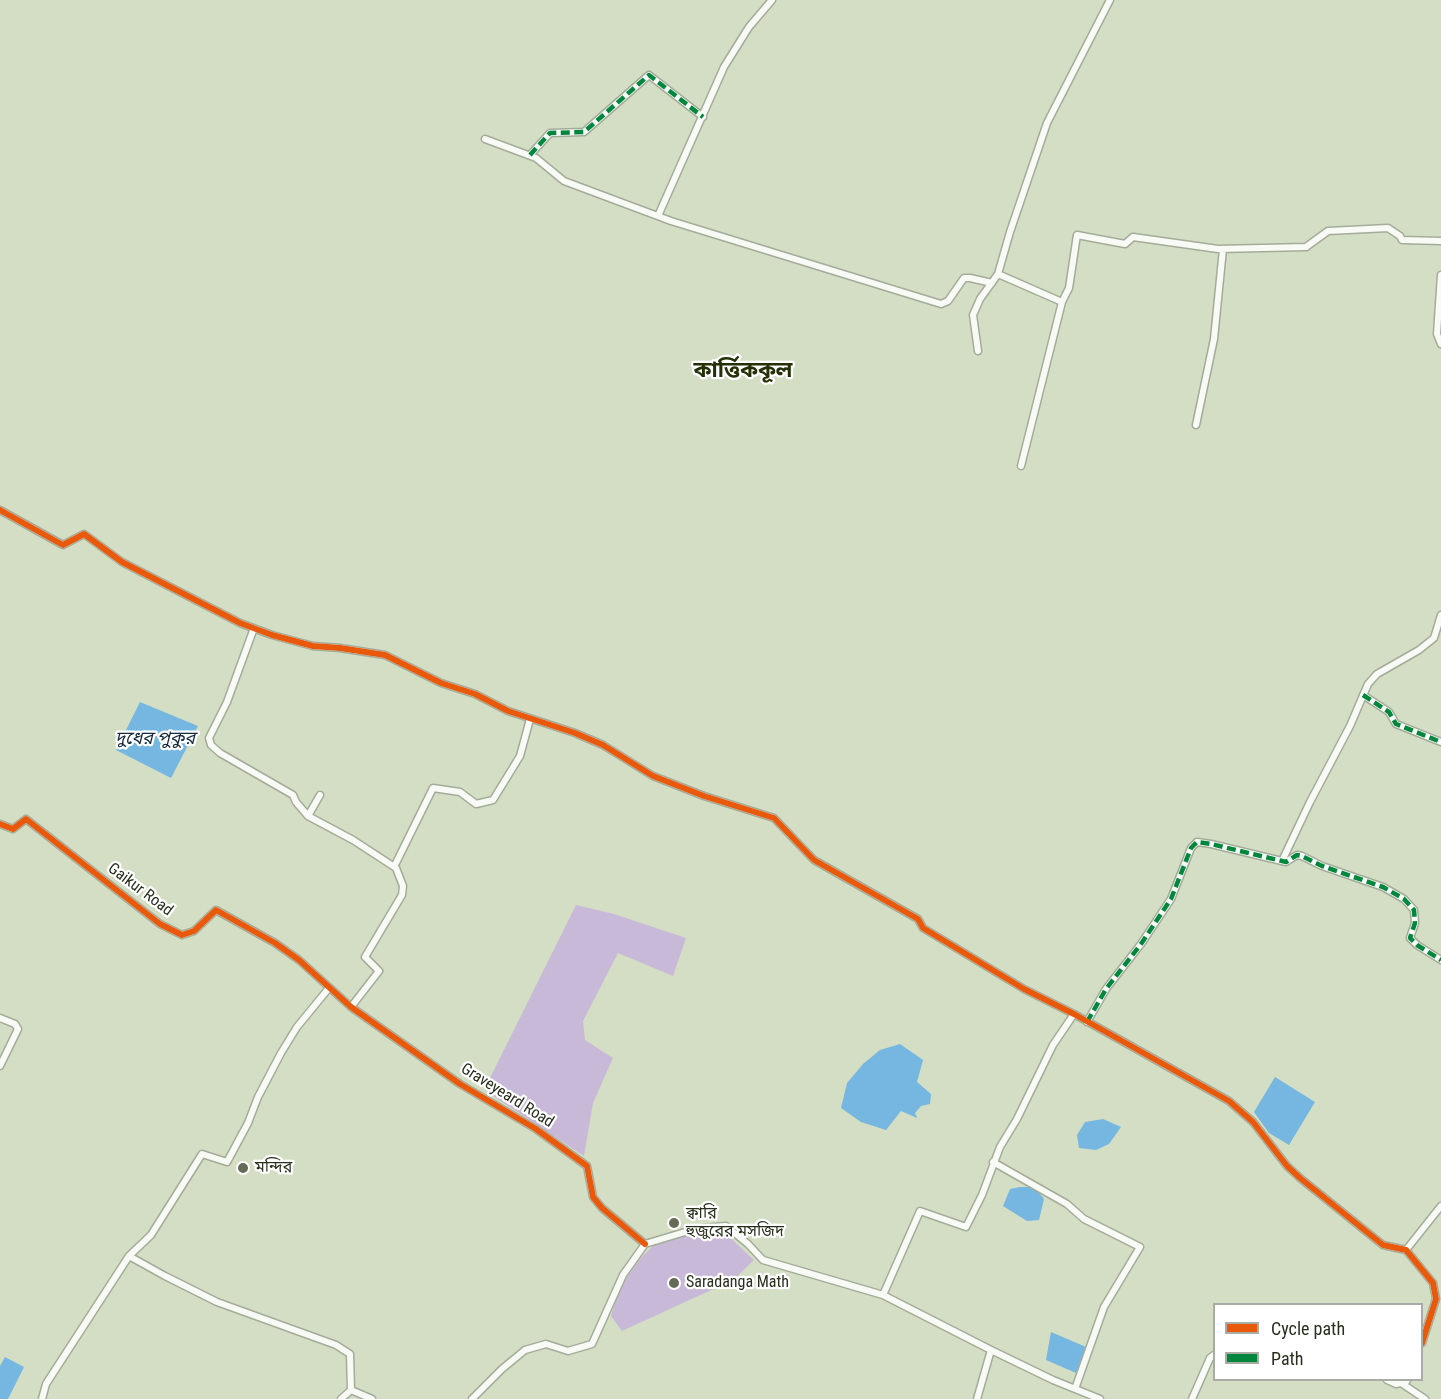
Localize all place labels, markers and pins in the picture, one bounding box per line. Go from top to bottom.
place label: মন্দির [255,1158,292,1178]
marker: মন্দির [236,1161,250,1175]
place label: ক্বারি হুজুরের মসজিদ [686,1204,784,1242]
marker: ক্বারি হুজুরের মসজিদ [667,1216,681,1230]
place label: Saradanga Math [686,1273,789,1293]
marker: Saradanga Math [667,1276,681,1290]

